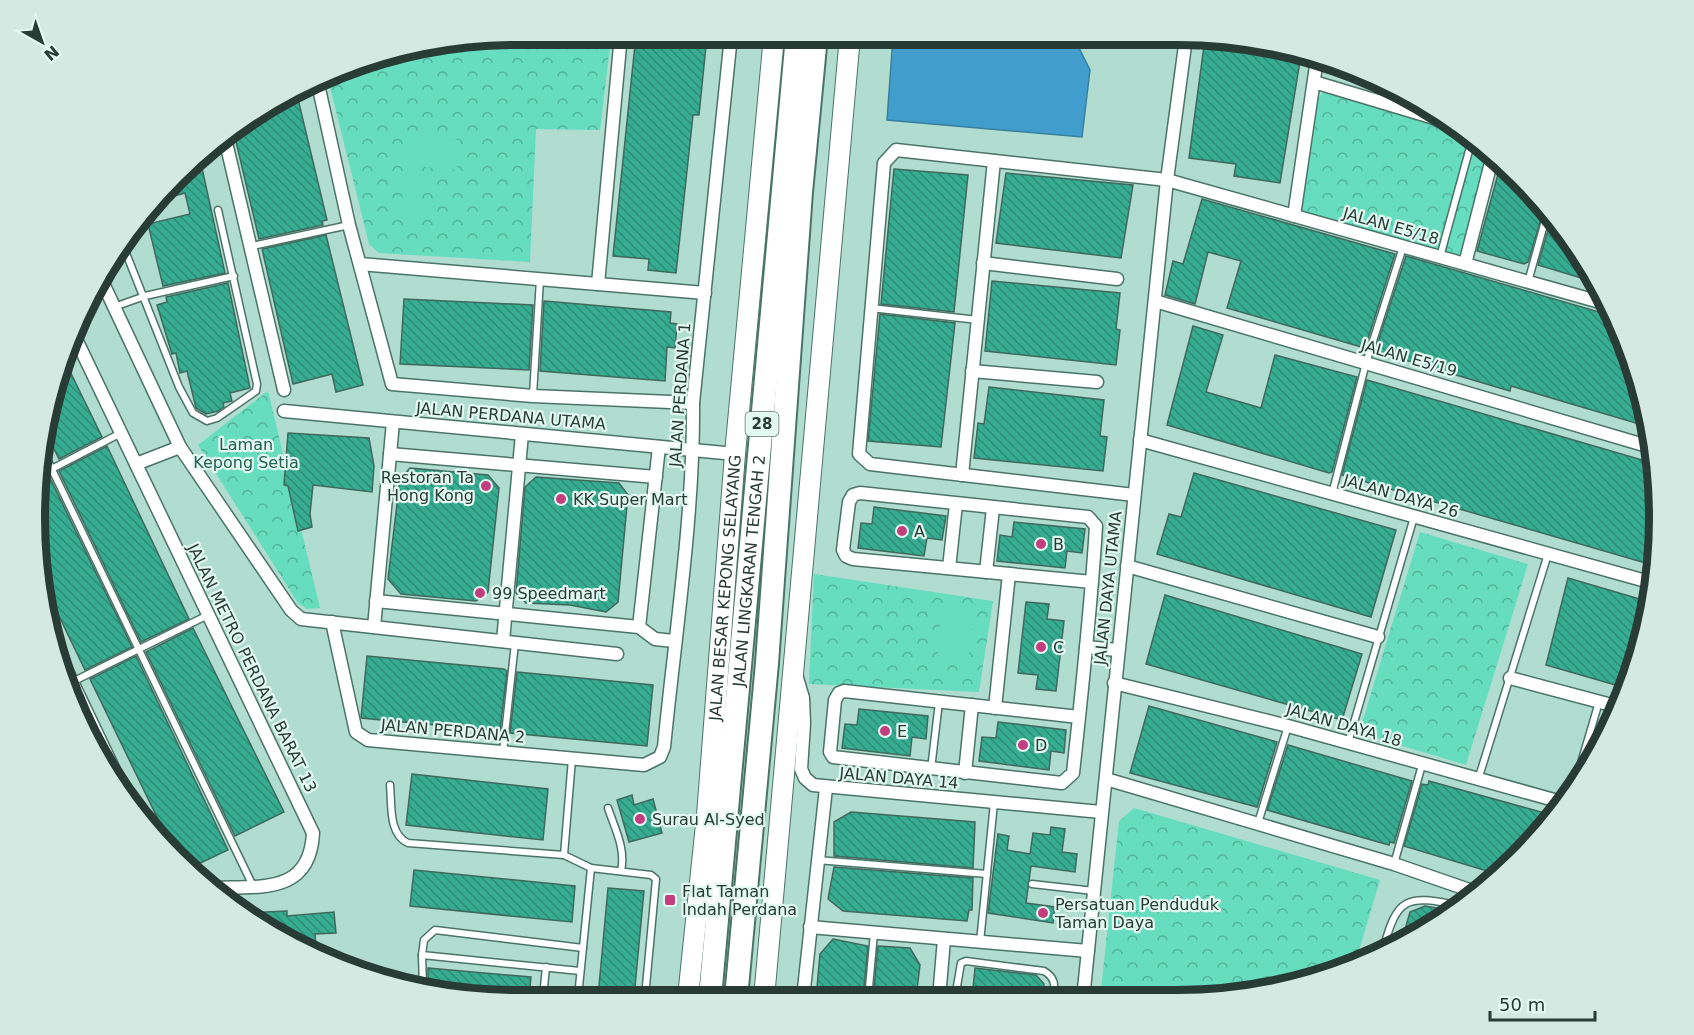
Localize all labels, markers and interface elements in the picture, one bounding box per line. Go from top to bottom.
north arrow [12,12,72,72]
text: N [40,42,63,65]
street label: JALAN E5/18 [1340,203,1441,249]
street label: JALAN PERDANA 1 [665,322,695,469]
street label: JALAN E5/19 [1358,335,1459,381]
street label: JALAN PERDANA UTAMA [414,398,607,434]
road number: 28 [746,412,778,436]
park label: Laman Kepong Setia [193,435,299,472]
street label: JALAN BESAR KEPONG SELAYANG [705,454,744,722]
street label: JALAN LINGKARAN TENGAH 2 [729,454,769,689]
place label: Restoran Ta Hong Kong [381,468,474,505]
street label: JALAN DAYA 26 [1340,470,1461,522]
marker: Restoran Ta Hong Kong [479,479,493,493]
place label: KK Super Mart [573,490,688,509]
marker: KK Super Mart [554,492,568,506]
street label: JALAN DAYA UTAMA [1090,510,1126,667]
place label: A [914,522,925,541]
marker: A [895,524,909,538]
place label: B [1053,535,1064,554]
marker: B [1034,537,1048,551]
street label: JALAN METRO PERDANA BARAT 13 [183,540,321,795]
place label: 99 Speedmart [492,584,606,603]
marker: 99 Speedmart [473,586,487,600]
place label: C [1053,638,1064,657]
marker: C [1034,640,1048,654]
street label: JALAN DAYA 18 [1283,699,1404,751]
street label: JALAN PERDANA 2 [379,715,526,747]
place label: E [897,722,907,741]
marker: E [878,724,892,738]
place label: D [1035,736,1047,755]
marker: D [1016,738,1030,752]
street label: JALAN DAYA 14 [838,763,959,793]
place label: Surau Al-Syed [652,810,765,829]
marker: Surau Al-Syed [633,812,647,826]
place label: Flat Taman Indah Perdana [682,882,797,919]
marker: Flat Taman Indah Perdana [663,893,677,907]
place label: Persatuan Penduduk Taman Daya [1054,895,1220,932]
marker: Persatuan Penduduk Taman Daya [1036,906,1050,920]
scale bar [1490,984,1595,1022]
text: 50 m [1499,994,1545,1015]

